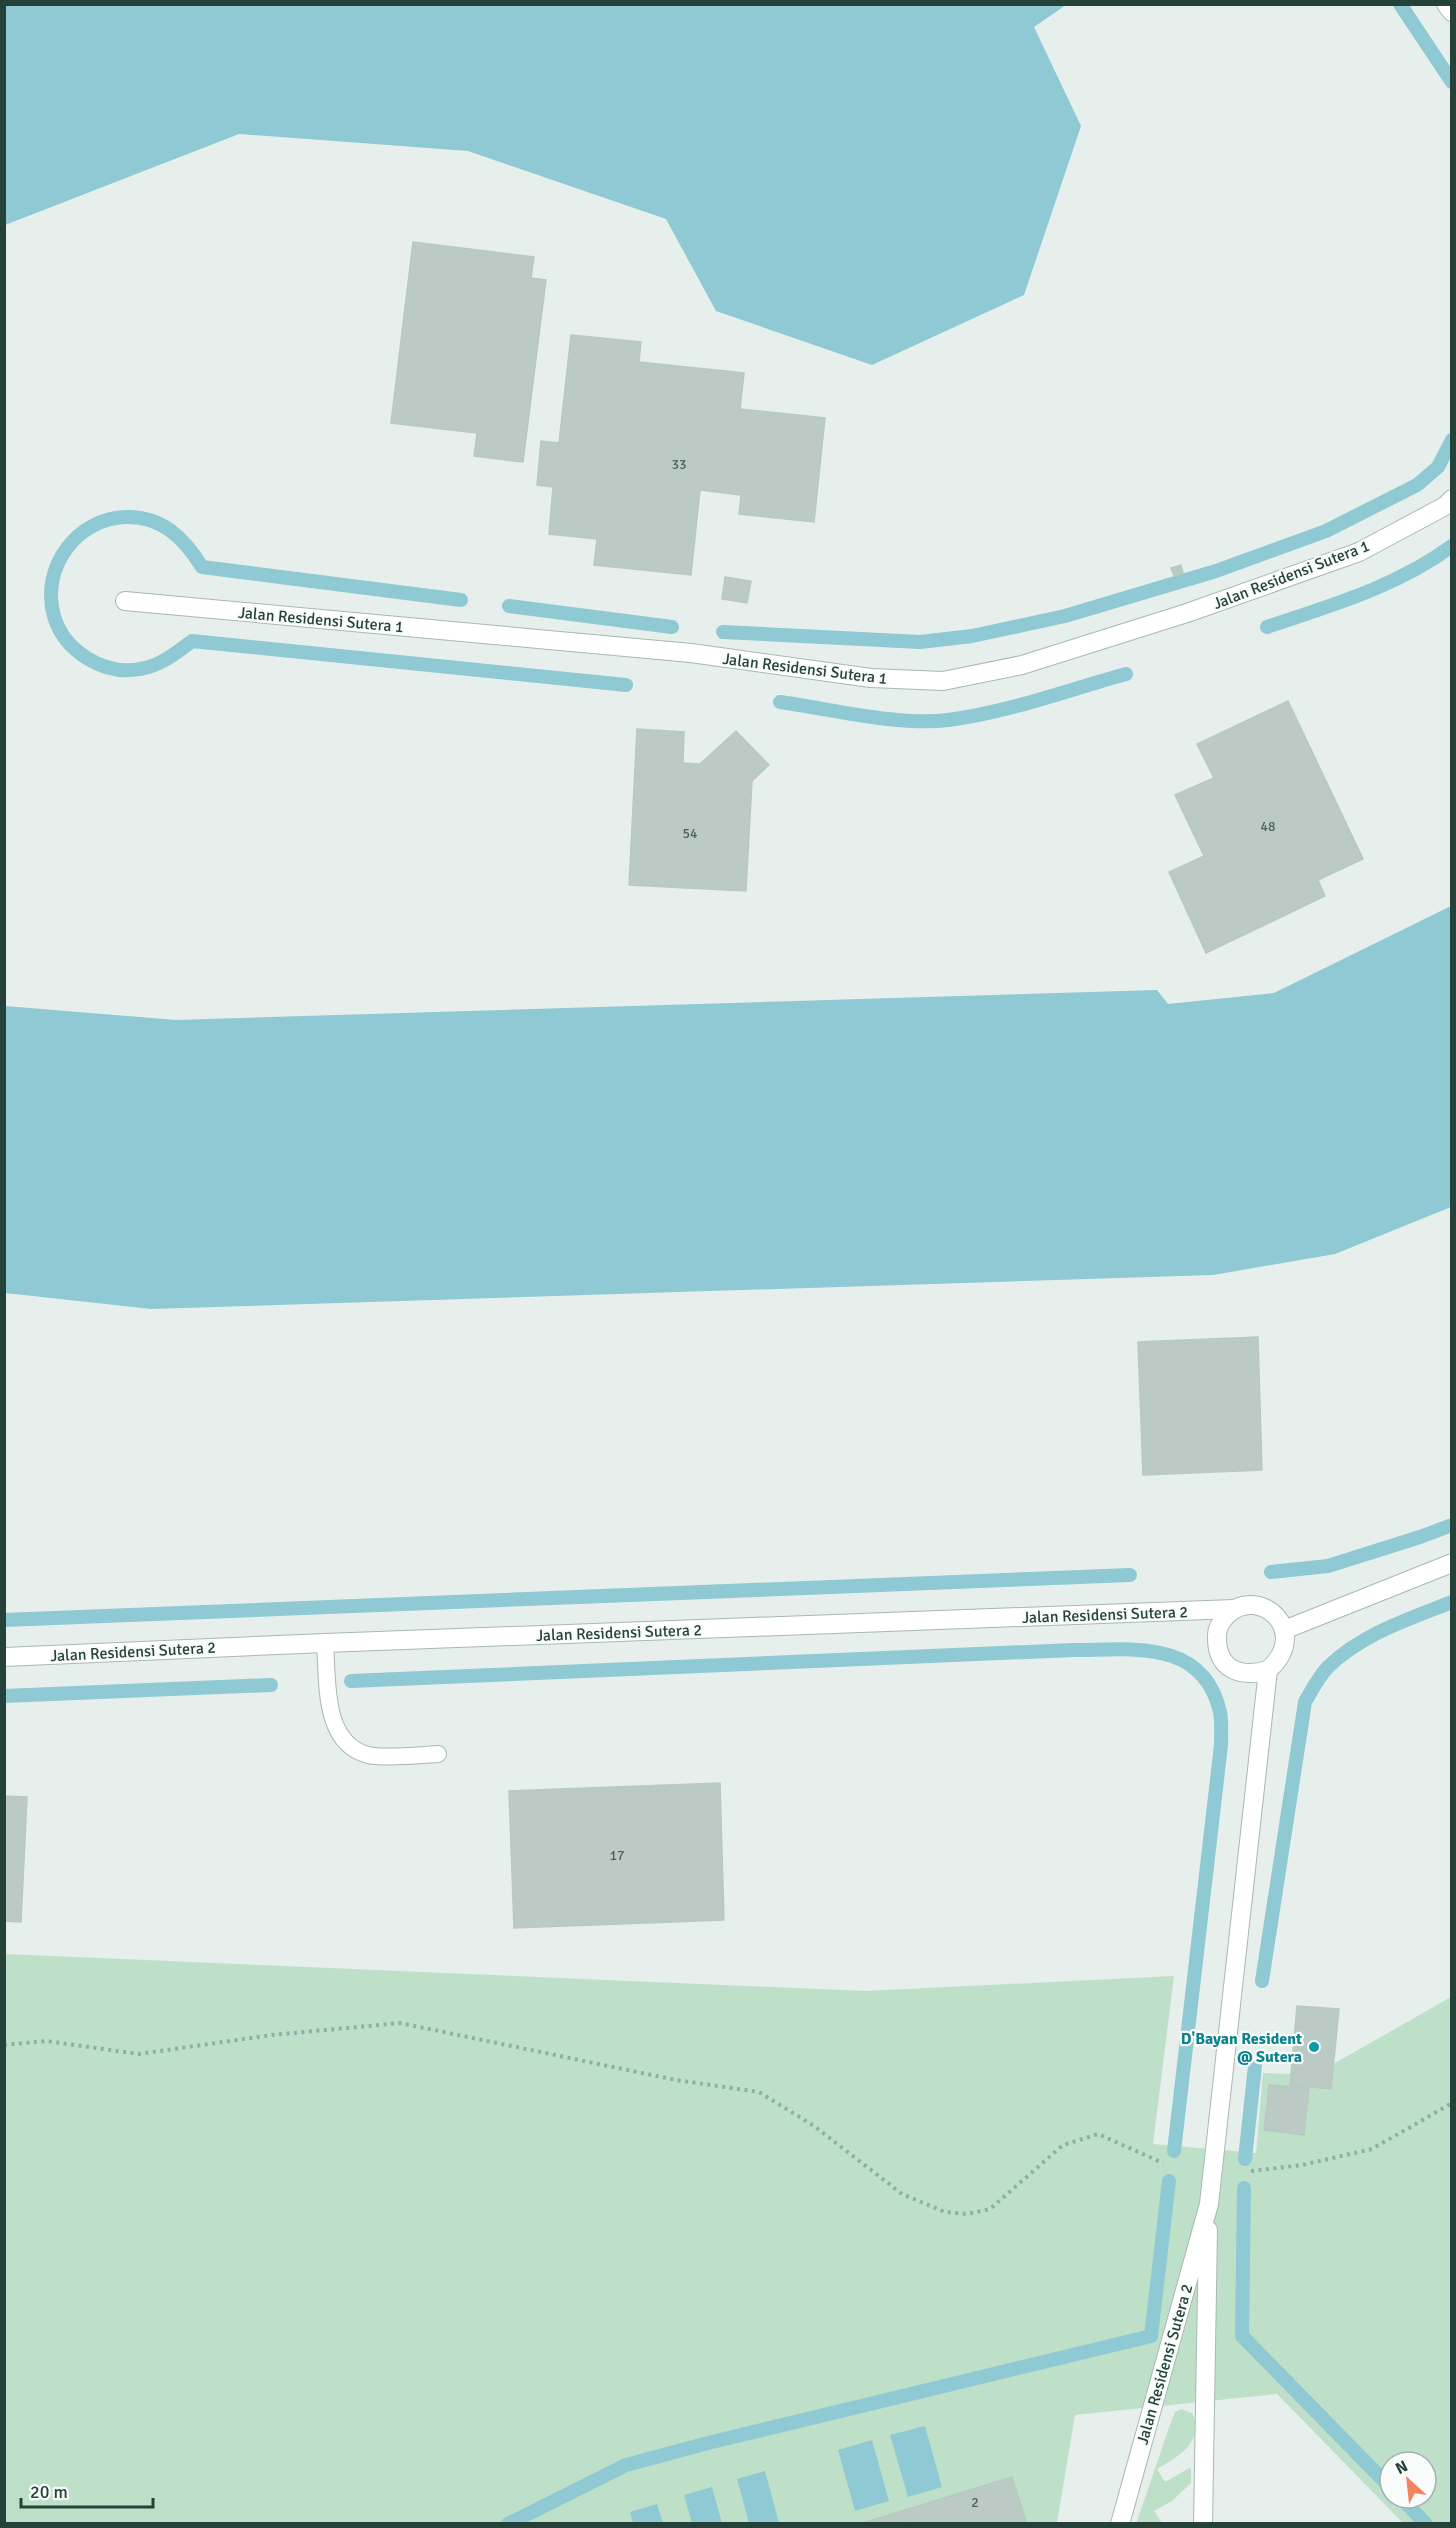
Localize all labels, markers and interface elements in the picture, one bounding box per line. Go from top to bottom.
house number: 33 [671,456,687,473]
street label: Jalan Residensi Sutera 1 [1210,536,1372,614]
street label: Jalan Residensi Sutera 1 [237,603,404,637]
street label: Jalan Residensi Sutera 1 [721,649,888,689]
house number: 48 [1260,818,1276,835]
house number: 54 [682,825,698,842]
street label: Jalan Residensi Sutera 2 [1022,1602,1188,1628]
street label: Jalan Residensi Sutera 2 [536,1620,702,1646]
street label: Jalan Residensi Sutera 2 [50,1638,216,1666]
house number: 17 [609,1847,625,1864]
place label: D'Bayan Resident @ Sutera [1181,2029,1302,2067]
marker: D'Bayan Resident @ Sutera [1307,2040,1321,2054]
street label: Jalan Residensi Sutera 2 [1132,2282,1197,2447]
north arrow [1378,2450,1438,2510]
text: N [1392,2456,1411,2479]
scale bar [21,2471,153,2509]
text: 20 m [30,2481,68,2503]
house number: 2 [971,2494,979,2511]

